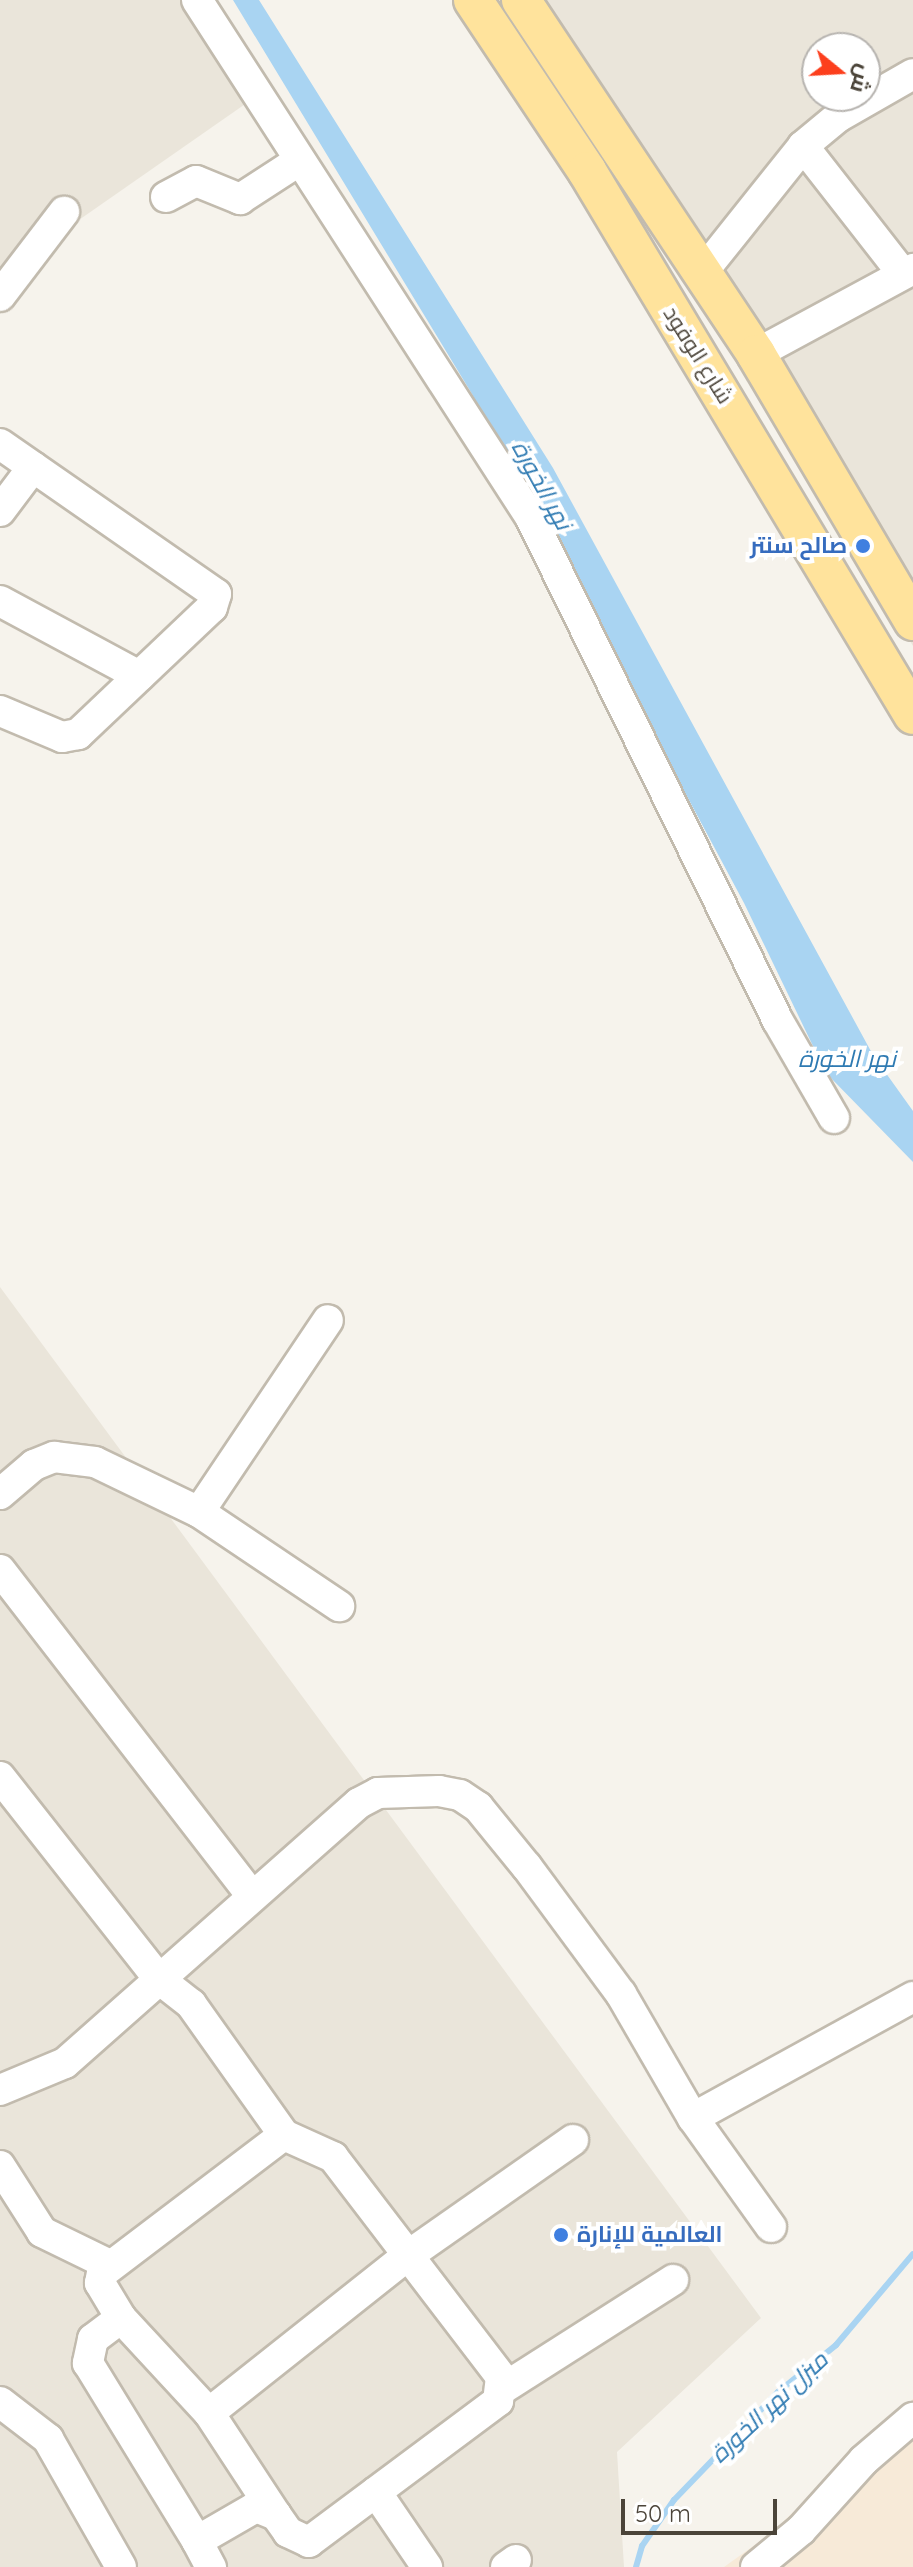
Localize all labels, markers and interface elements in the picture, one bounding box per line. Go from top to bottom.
north arrow [801,32,881,112]
text: ش [844,61,880,97]
street label: شارع الوفود [658,301,738,409]
water label: نهر الخورة [506,435,578,535]
place label: صالح سنتر [750,533,847,559]
marker: صالح سنتر [854,537,872,555]
water label: نهر الخورة [798,1045,896,1073]
place label: العالمية للإنارة [577,2222,722,2248]
marker: العالمية للإنارة [552,2226,570,2244]
water label: مبزل نهر الخورة [704,2345,834,2469]
scale bar [625,2483,781,2533]
text: 50 m [635,2498,691,2528]

